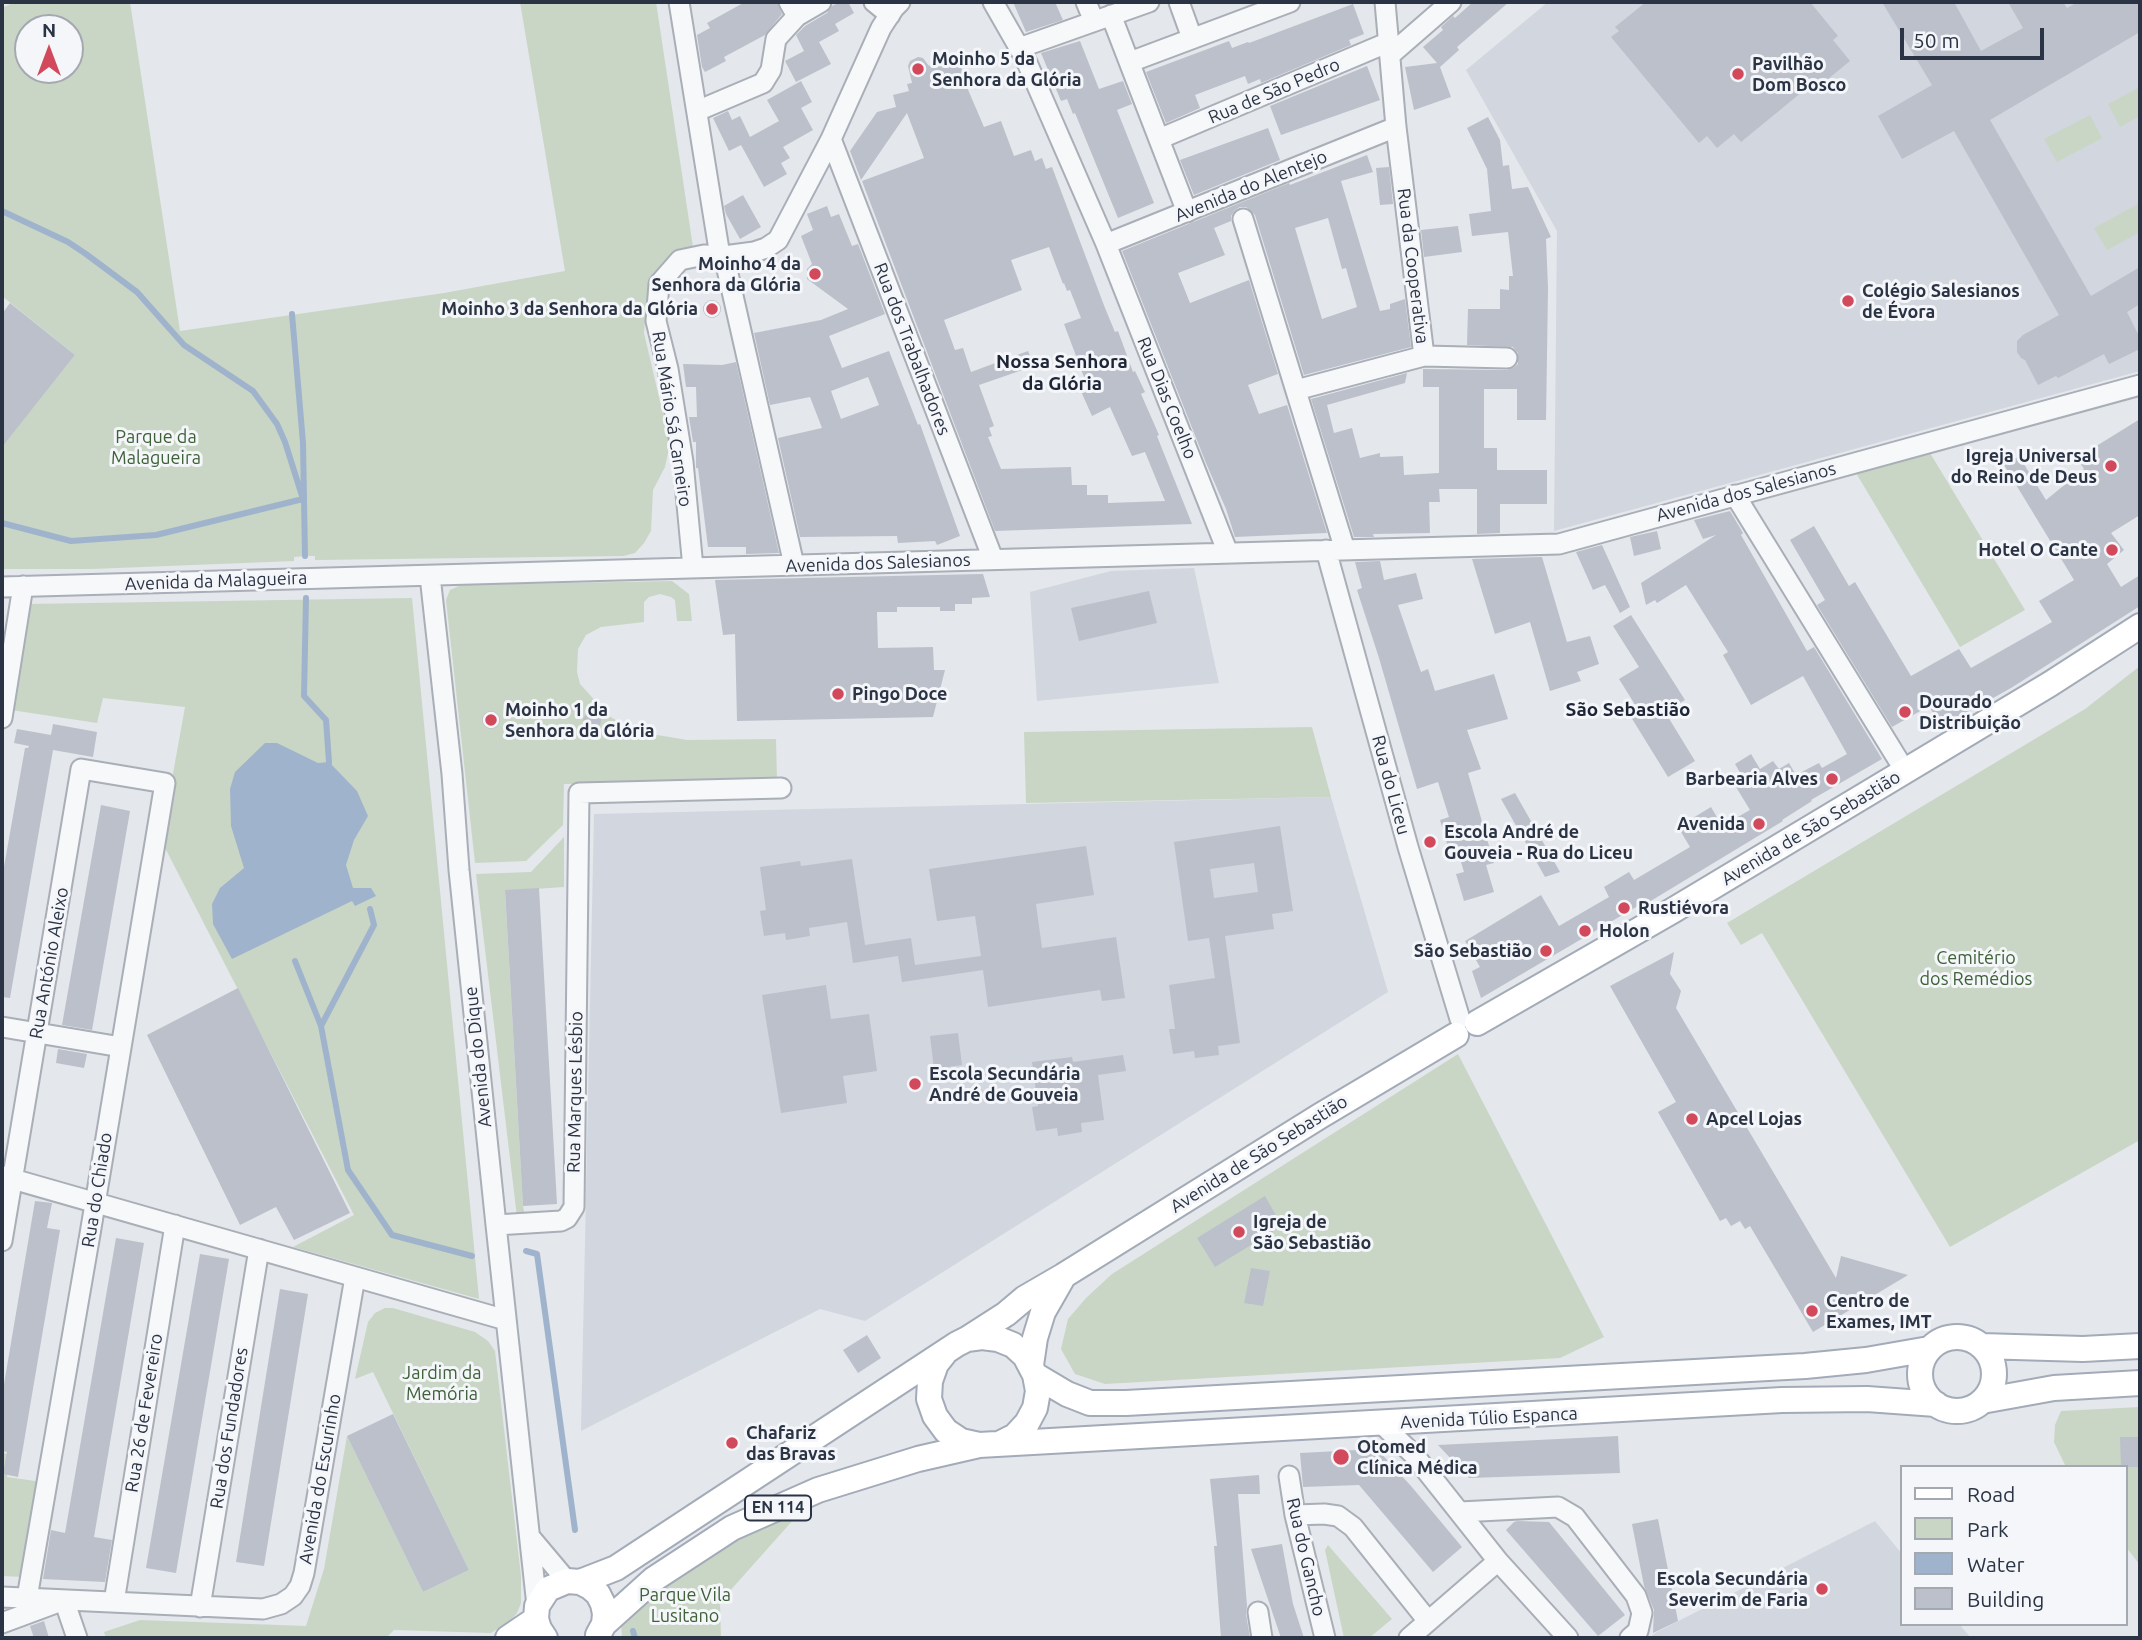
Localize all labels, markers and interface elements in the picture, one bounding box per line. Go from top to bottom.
north arrow [14,14,84,84]
scale bar [1904,14,2048,58]
text: N [42,19,56,41]
text: 50 m [1913,28,1960,52]
place label: Moinho 5 da Senhora da Glória [932,48,1082,90]
place label: Pavilhão Dom Bosco [1752,53,1846,96]
street label: Rua de São Pedro [1205,54,1343,128]
marker: Moinho 5 da Senhora da Glória [910,61,926,77]
marker: Pavilhão Dom Bosco [1730,66,1746,82]
street label: Avenida do Alentejo [1172,146,1330,226]
street label: Rua da Cooperativa [1393,187,1433,345]
place label: Moinho 4 da Senhora da Glória [651,253,801,296]
street label: Rua dos Trabalhadores [869,260,955,438]
marker: Moinho 4 da Senhora da Glória [807,266,823,282]
place label: Colégio Salesianos de Évora [1862,280,2020,322]
marker: Colégio Salesianos de Évora [1840,293,1856,309]
place label: Moinho 3 da Senhora da Glória [441,298,698,320]
marker: Moinho 3 da Senhora da Glória [704,301,720,317]
street label: Rua Mário Sá Carneiro [647,330,697,508]
street label: Rua Dias Coelho [1133,334,1201,462]
district label: Nossa Senhora da Glória [996,351,1128,395]
park label: Parque da Malagueira [111,426,201,468]
place label: Igreja Universal do Reino de Deus [1951,445,2097,488]
street label: Avenida dos Salesianos [1654,458,1838,526]
marker: Igreja Universal do Reino de Deus [2103,458,2119,474]
place label: Hotel O Cante [1978,539,2098,561]
marker: Hotel O Cante [2104,542,2120,558]
street label: Avenida dos Salesianos [785,549,971,577]
street label: Avenida da Malagueira [124,567,308,595]
place label: Pingo Doce [852,683,947,705]
marker: Pingo Doce [830,686,846,702]
place label: Dourado Distribuição [1919,691,2021,734]
place label: Moinho 1 da Senhora da Glória [505,699,655,742]
district label: São Sebastião [1566,699,1690,721]
marker: Dourado Distribuição [1897,704,1913,720]
marker: Moinho 1 da Senhora da Glória [483,712,499,728]
street label: Rua do Liceu [1367,733,1415,837]
street label: Avenida de São Sebastião [1718,766,1904,890]
place label: Barbearia Alves [1685,768,1818,790]
marker: Barbearia Alves [1824,771,1840,787]
place label: Avenida [1677,813,1745,835]
marker: Avenida [1751,816,1767,832]
place label: Escola André de Gouveia - Rua do Liceu [1444,821,1633,864]
marker: Escola André de Gouveia - Rua do Liceu [1422,834,1438,850]
street label: Rua António Aleixo [25,885,73,1041]
place label: Rustiévora [1638,897,1729,919]
marker: Rustiévora [1616,900,1632,916]
place label: Holon [1599,920,1650,942]
marker: Holon [1577,923,1593,939]
place label: São Sebastião [1414,940,1532,962]
marker: São Sebastião [1538,943,1554,959]
park label: Cemitério dos Remédios [1920,947,2032,990]
street label: Avenida do Dique [460,985,496,1129]
street label: Rua Marques Lésbio [563,1011,587,1173]
place label: Escola Secundária André de Gouveia [929,1063,1080,1106]
marker: Escola Secundária André de Gouveia [907,1076,923,1092]
street label: Avenida de São Sebastião [1166,1091,1352,1217]
place label: Apcel Lojas [1706,1108,1802,1130]
marker: Apcel Lojas [1684,1111,1700,1127]
street label: Rua do Chiado [77,1131,117,1249]
place label: Igreja de São Sebastião [1253,1211,1371,1254]
marker: Igreja de São Sebastião [1231,1224,1247,1240]
place label: Centro de Exames, IMT [1826,1290,1932,1332]
marker: Centro de Exames, IMT [1804,1303,1820,1319]
street label: Rua 26 de Fevereiro [121,1332,167,1494]
street label: Rua dos Fundadores [206,1346,252,1510]
park label: Jardim da Memória [402,1362,482,1404]
street label: Avenida do Escurinho [294,1392,346,1566]
street label: Avenida Túlio Espanca [1400,1403,1578,1433]
place label: Chafariz das Bravas [746,1422,836,1464]
marker: Chafariz das Bravas [724,1435,740,1451]
place label: Otomed Clínica Médica [1357,1436,1477,1478]
marker: Otomed Clínica Médica [1331,1447,1351,1467]
legend [1900,1465,2128,1626]
text: Road [1967,1482,2015,1506]
road number: EN 114 [745,1496,811,1520]
street label: Rua do Gancho [1282,1496,1330,1618]
text: Park [1967,1517,2009,1541]
text: Water [1967,1552,2025,1576]
place label: Escola Secundária Severim de Faria [1657,1568,1808,1610]
marker: Escola Secundária Severim de Faria [1814,1581,1830,1597]
park label: Parque Vila Lusitano [639,1584,731,1626]
text: Building [1967,1587,2044,1611]

